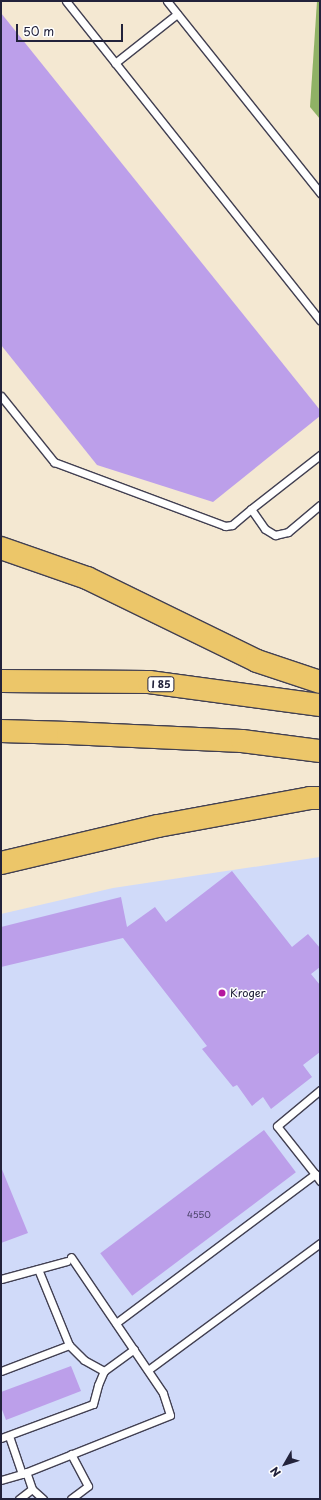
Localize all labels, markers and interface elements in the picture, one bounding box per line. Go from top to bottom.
scale bar [18,16,125,42]
text: 50 m [23,22,54,40]
road number: I 85 [147,676,175,692]
place label: Kroger [230,986,266,1000]
marker: Kroger [217,988,227,998]
house number: 4550 [187,1209,211,1219]
north arrow [265,1444,305,1484]
text: N [266,1463,285,1481]

